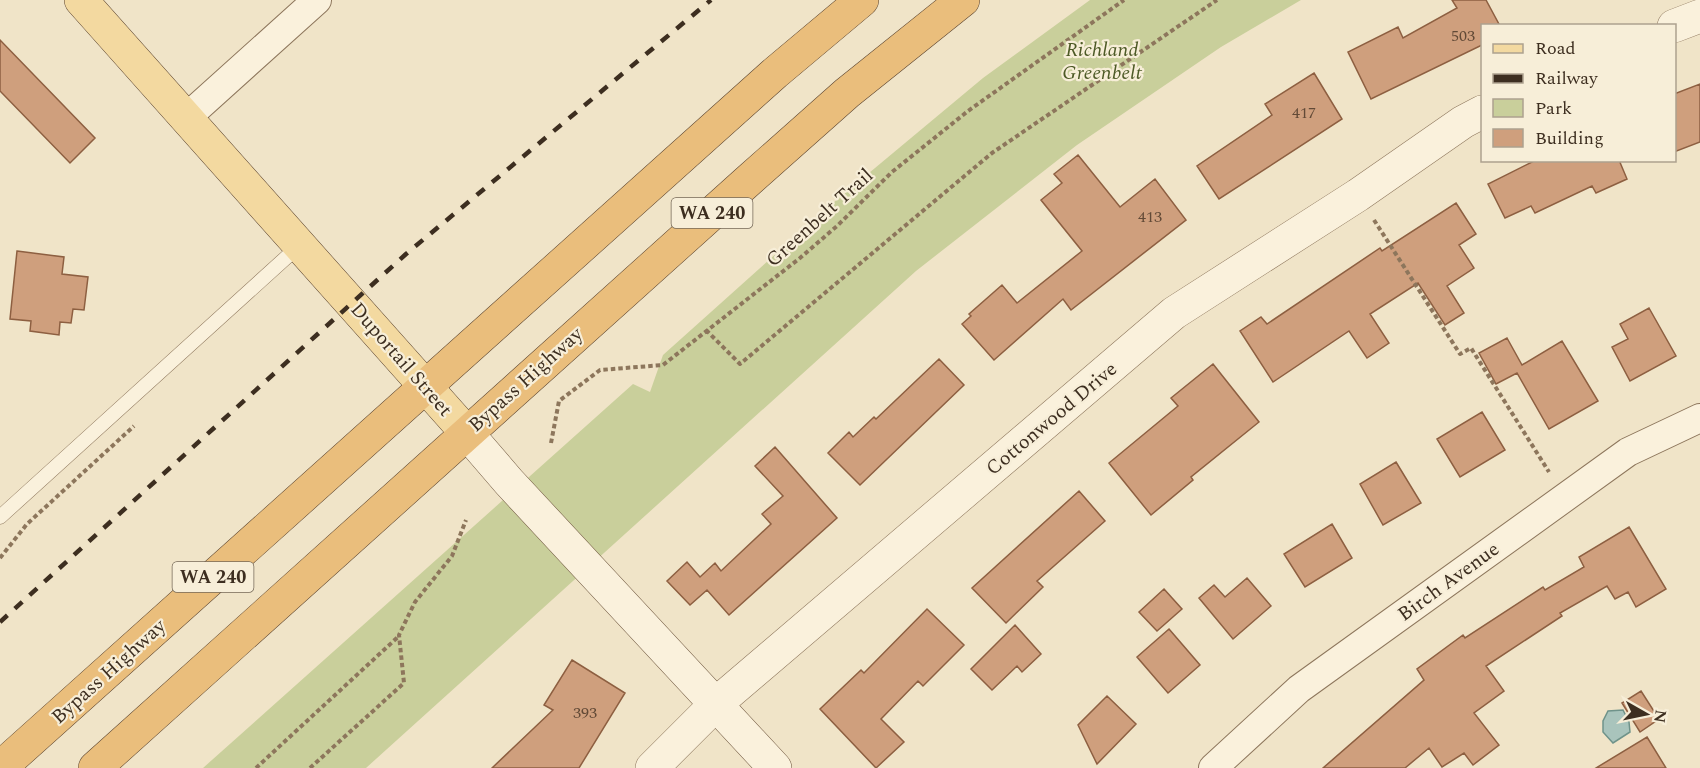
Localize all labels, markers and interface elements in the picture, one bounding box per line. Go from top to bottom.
house number: 503 [1451,24,1475,48]
legend [1481,24,1676,162]
park label: Richland Greenbelt [1062,35,1142,88]
text: Road [1535,35,1576,62]
text: Railway [1535,65,1599,92]
text: Park [1535,95,1572,122]
house number: 417 [1292,101,1316,125]
text: Building [1535,125,1604,152]
street label: Greenbelt Trail [759,161,880,274]
road number: WA 240 [672,198,752,228]
house number: 413 [1138,205,1162,229]
street label: Duportail Street [343,296,460,424]
street label: Bypass Highway [462,319,591,439]
street label: Cottonwood Drive [979,355,1124,483]
street label: Birch Avenue [1391,535,1506,629]
road number: WA 240 [172,562,254,592]
street label: Bypass Highway [45,611,174,731]
north arrow [1616,684,1676,744]
house number: 393 [573,701,597,725]
text: N [1647,708,1673,725]

